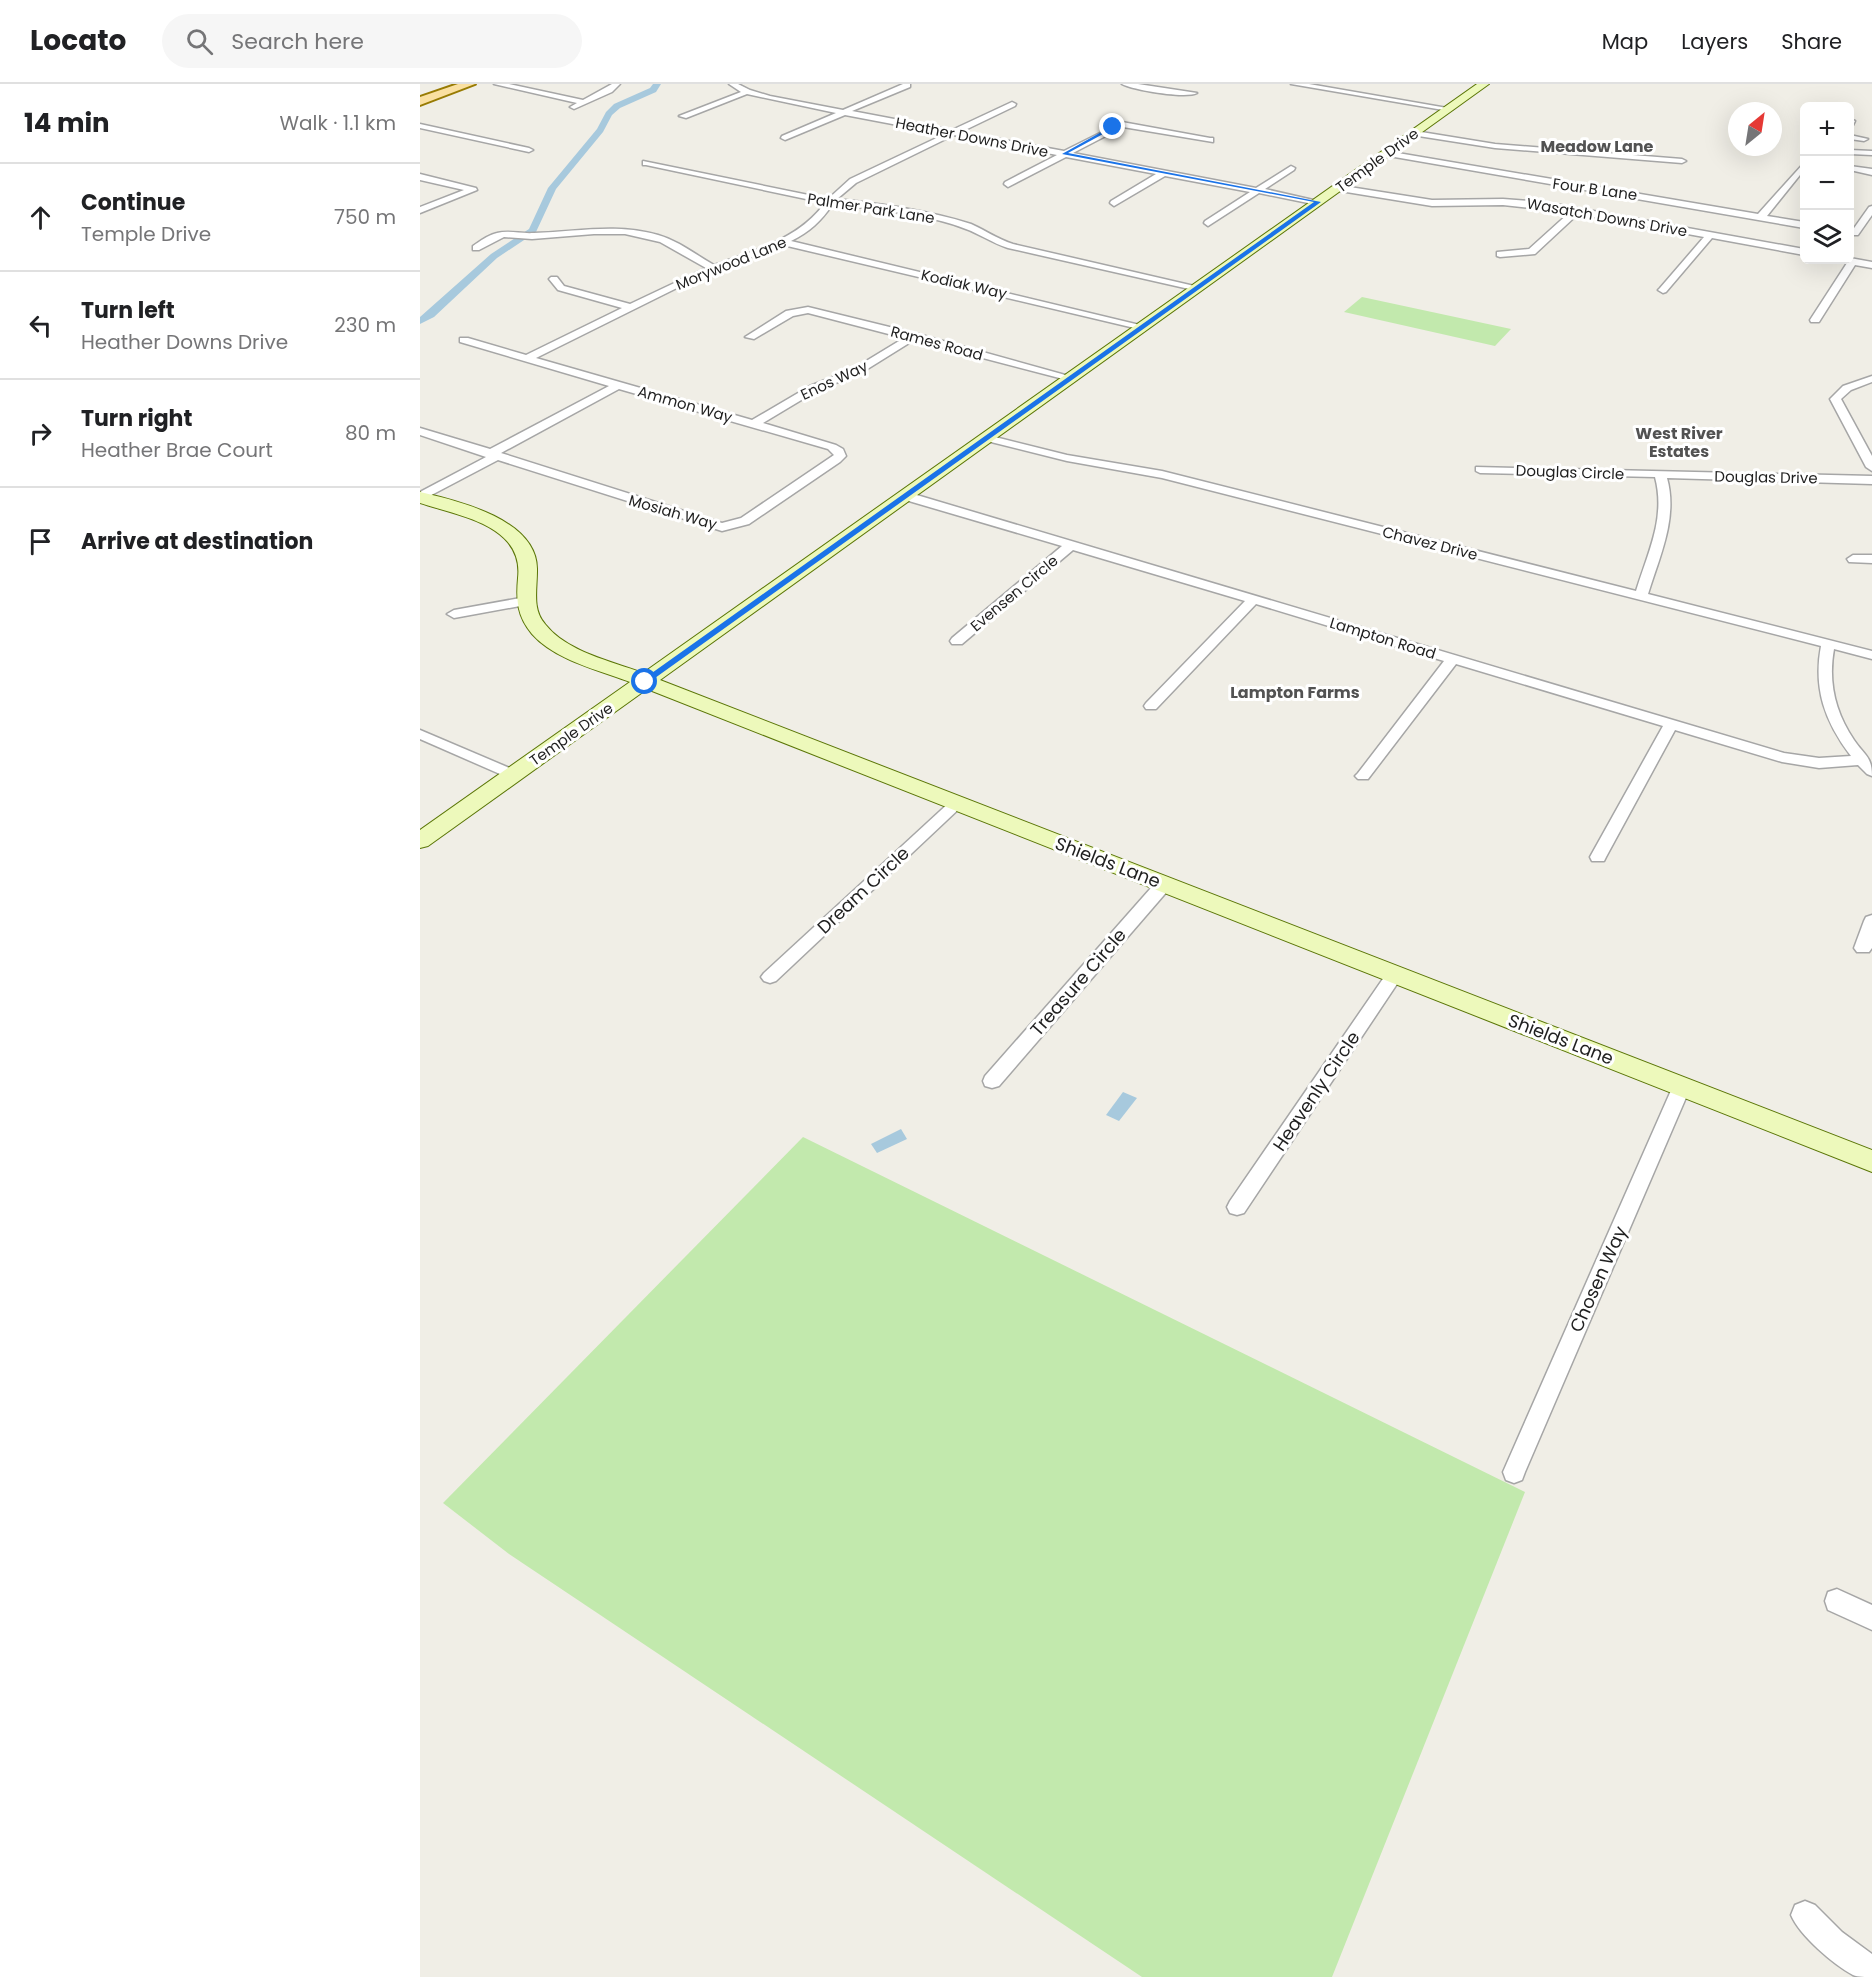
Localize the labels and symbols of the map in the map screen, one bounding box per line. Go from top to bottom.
north arrow [1728,102,1782,156]
street label: Heather Downs Drive [894,112,1050,162]
route end [1099,113,1125,139]
street label: Temple Drive [1331,123,1423,197]
district label: Meadow Lane [1541,135,1654,158]
street label: Four B Lane [1551,173,1639,205]
street label: Palmer Park Lane [806,188,936,228]
street label: Wasatch Downs Drive [1525,193,1689,241]
street label: Morywood Lane [672,231,790,295]
street label: Kodiak Way [919,264,1010,304]
street label: Rames Road [888,321,986,365]
street label: Enos Way [797,355,872,405]
street label: Ammon Way [635,380,735,428]
district label: West River Estates [1635,422,1723,463]
street label: Douglas Circle [1515,460,1625,484]
street label: Douglas Drive [1714,466,1818,488]
street label: Mosiah Way [626,489,720,535]
street label: Chavez Drive [1380,521,1480,565]
street label: Evensen Circle [966,550,1062,636]
street label: Lampton Road [1327,612,1439,664]
route start [631,668,657,694]
district label: Lampton Farms [1230,681,1360,704]
street label: Temple Drive [525,697,617,771]
street label: Shields Lane [1052,830,1164,894]
street label: Dream Circle [811,841,915,939]
street label: Treasure Circle [1024,923,1132,1041]
street label: Shields Lane [1505,1007,1617,1071]
street label: Heavenly Circle [1267,1026,1365,1156]
street label: Chosen Way [1563,1222,1633,1336]

